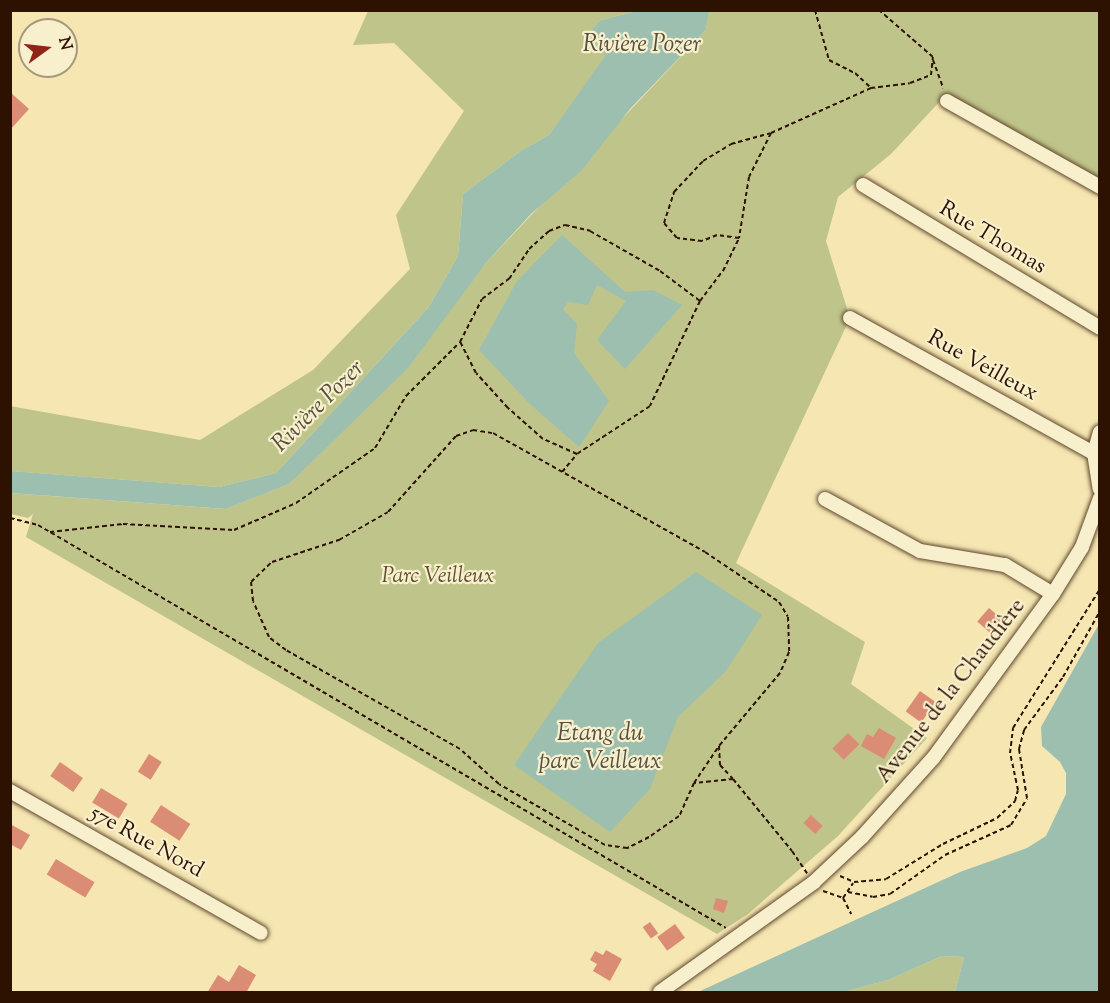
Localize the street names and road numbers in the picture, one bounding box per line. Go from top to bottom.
street label: Rue Thomas [934,197,1050,281]
street label: Rue Veilleux [922,326,1042,408]
street label: Avenue de la Chaudière [872,595,1032,789]
street label: 57e Rue Nord [85,801,207,885]

